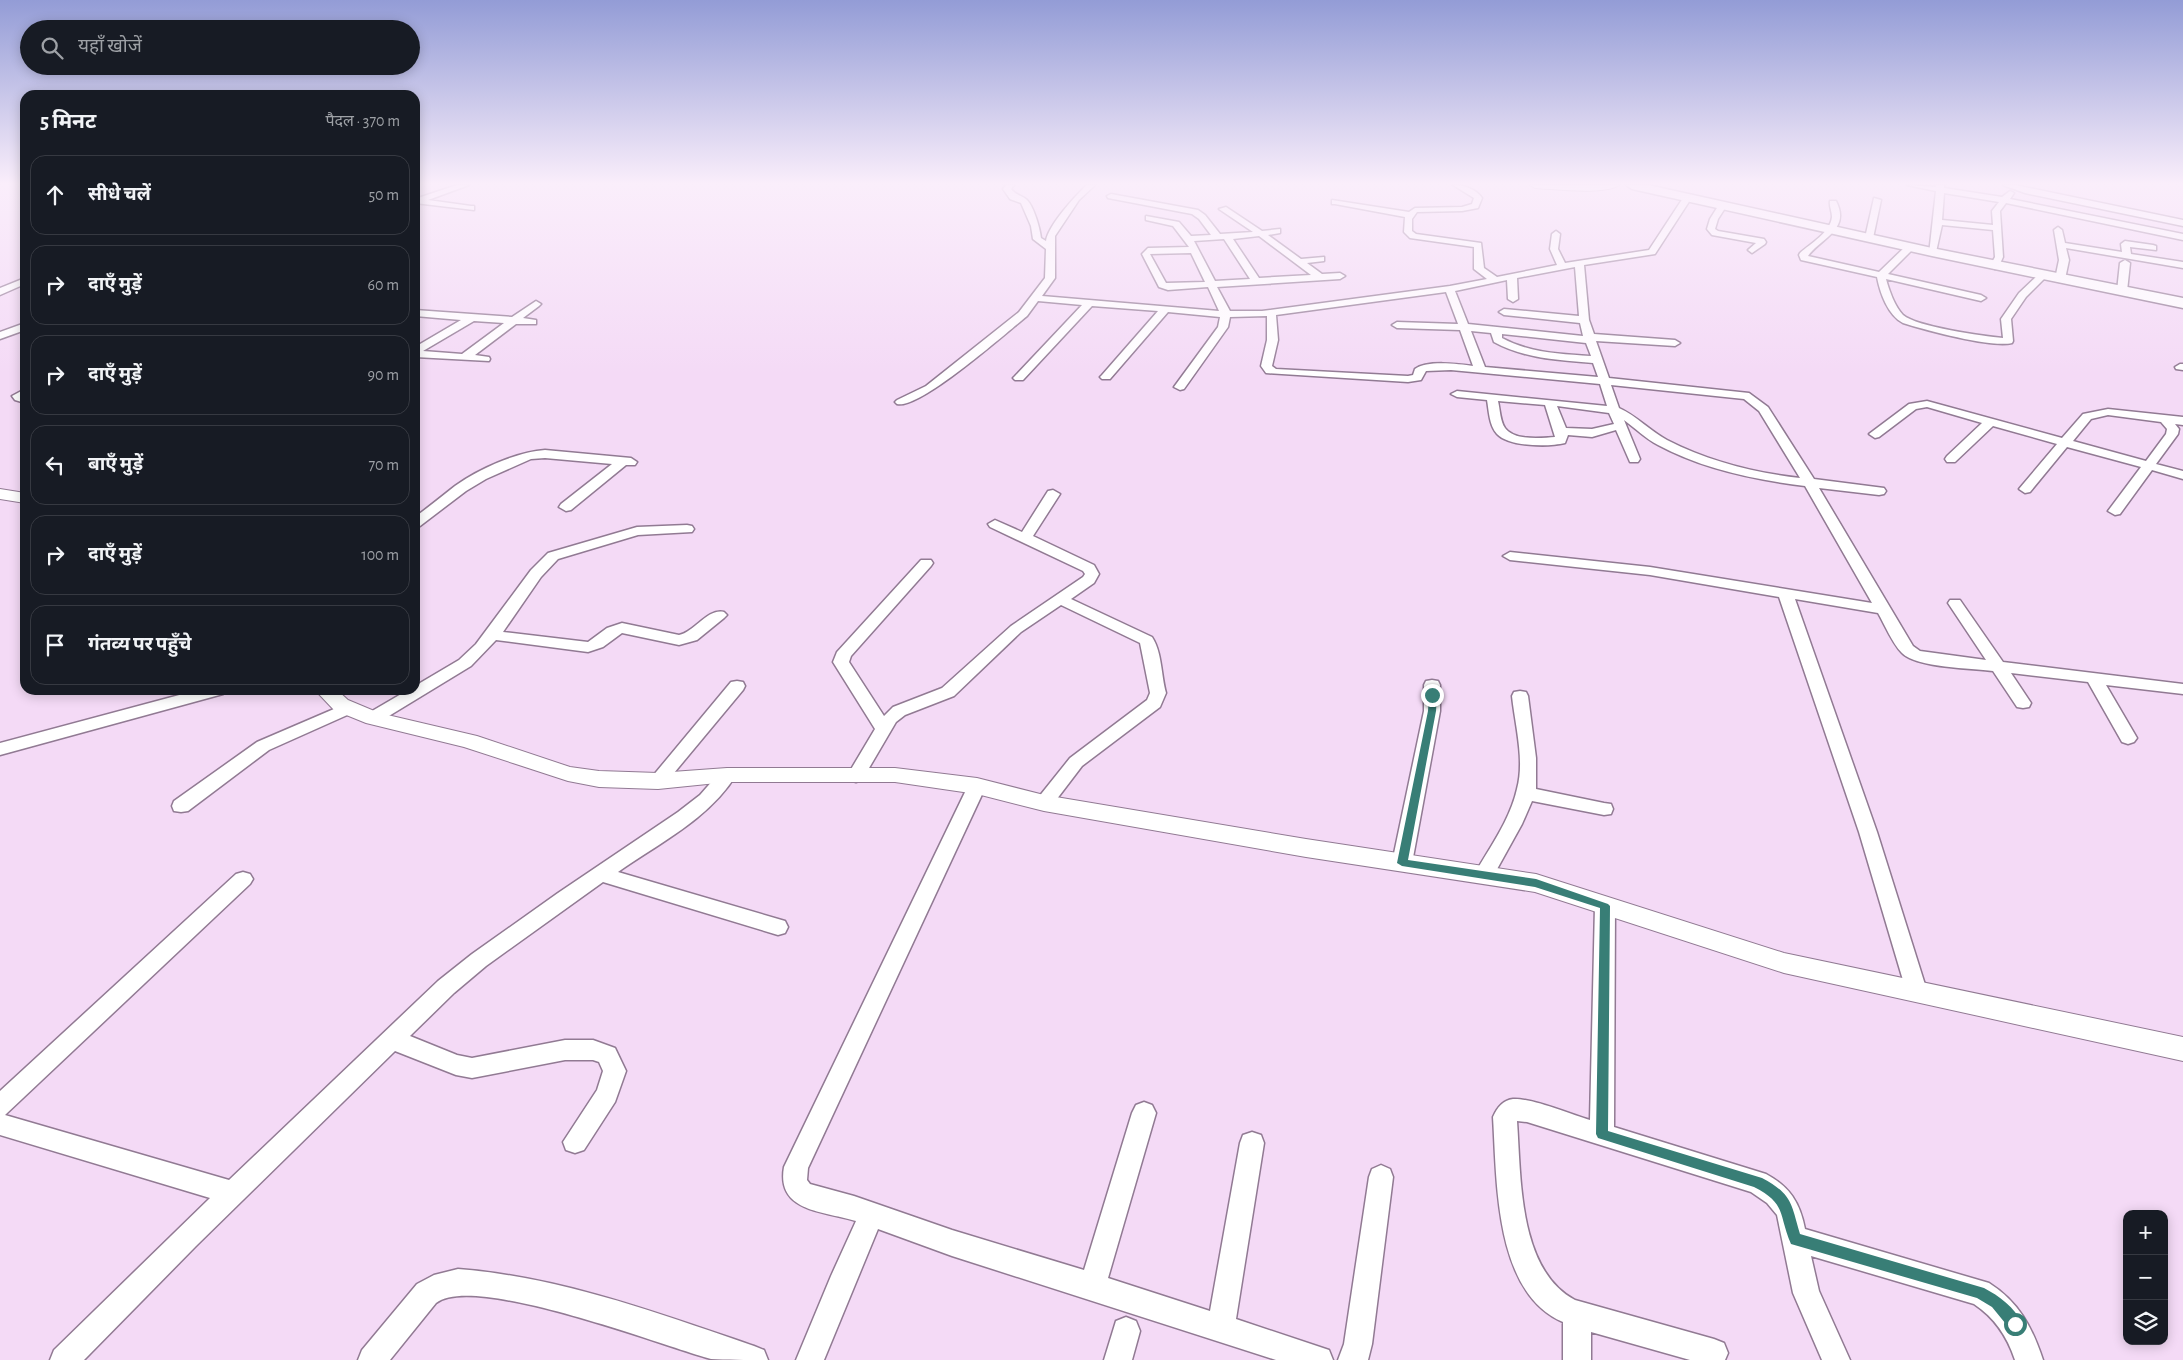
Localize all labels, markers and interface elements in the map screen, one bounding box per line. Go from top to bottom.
search box [20,20,420,75]
icon: search [38,34,66,62]
text: यहाँ खोजें [78,37,142,56]
text: 5 मिनट [40,111,96,132]
text: पैदल · 370 m [325,113,400,129]
icon: ahead [41,181,69,209]
text: सीधे चलें [88,185,151,204]
text: 50 m [368,187,399,203]
icon: right [41,271,69,299]
text: दाएँ मुड़ें [88,275,142,294]
text: 60 m [368,277,399,293]
icon: right [41,361,69,389]
text: दाएँ मुड़ें [88,365,142,384]
text: 90 m [368,367,399,383]
icon: left [41,451,69,479]
text: बाएँ मुड़ें [88,455,143,474]
text: 70 m [368,457,399,473]
icon: right [41,541,69,569]
text: दाएँ मुड़ें [88,545,142,564]
text: 100 m [361,547,399,563]
icon: arrive [41,631,69,659]
text: गंतव्य पर पहुँचे [88,635,191,654]
route end [1421,684,1444,707]
map controls [2123,1210,2168,1345]
button: + [2123,1210,2168,1255]
button: − [2123,1255,2168,1300]
button: layers [2123,1300,2168,1345]
route start [2004,1313,2027,1336]

